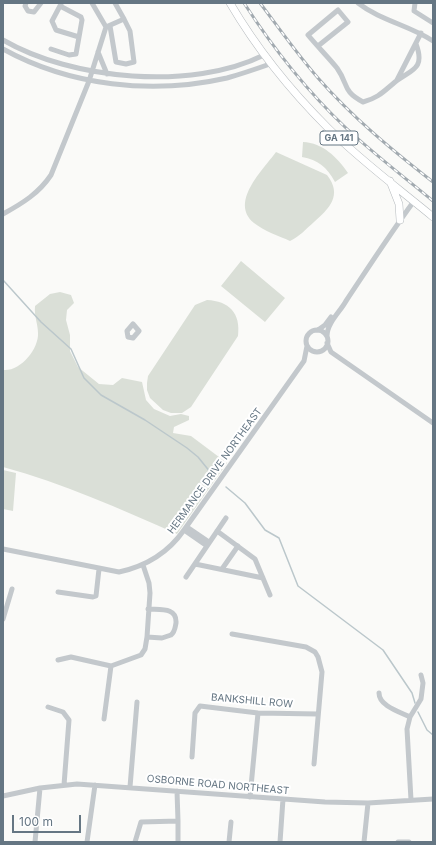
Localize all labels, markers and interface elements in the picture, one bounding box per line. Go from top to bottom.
road number: GA 141 [320,131,358,145]
street label: HERMANCE DRIVE NORTHEAST [165,406,265,536]
street label: BANKSHILL ROW [211,691,293,711]
street label: OSBORNE ROAD NORTHEAST [146,773,290,797]
scale bar [14,807,83,833]
text: 100 m [19,814,53,829]

